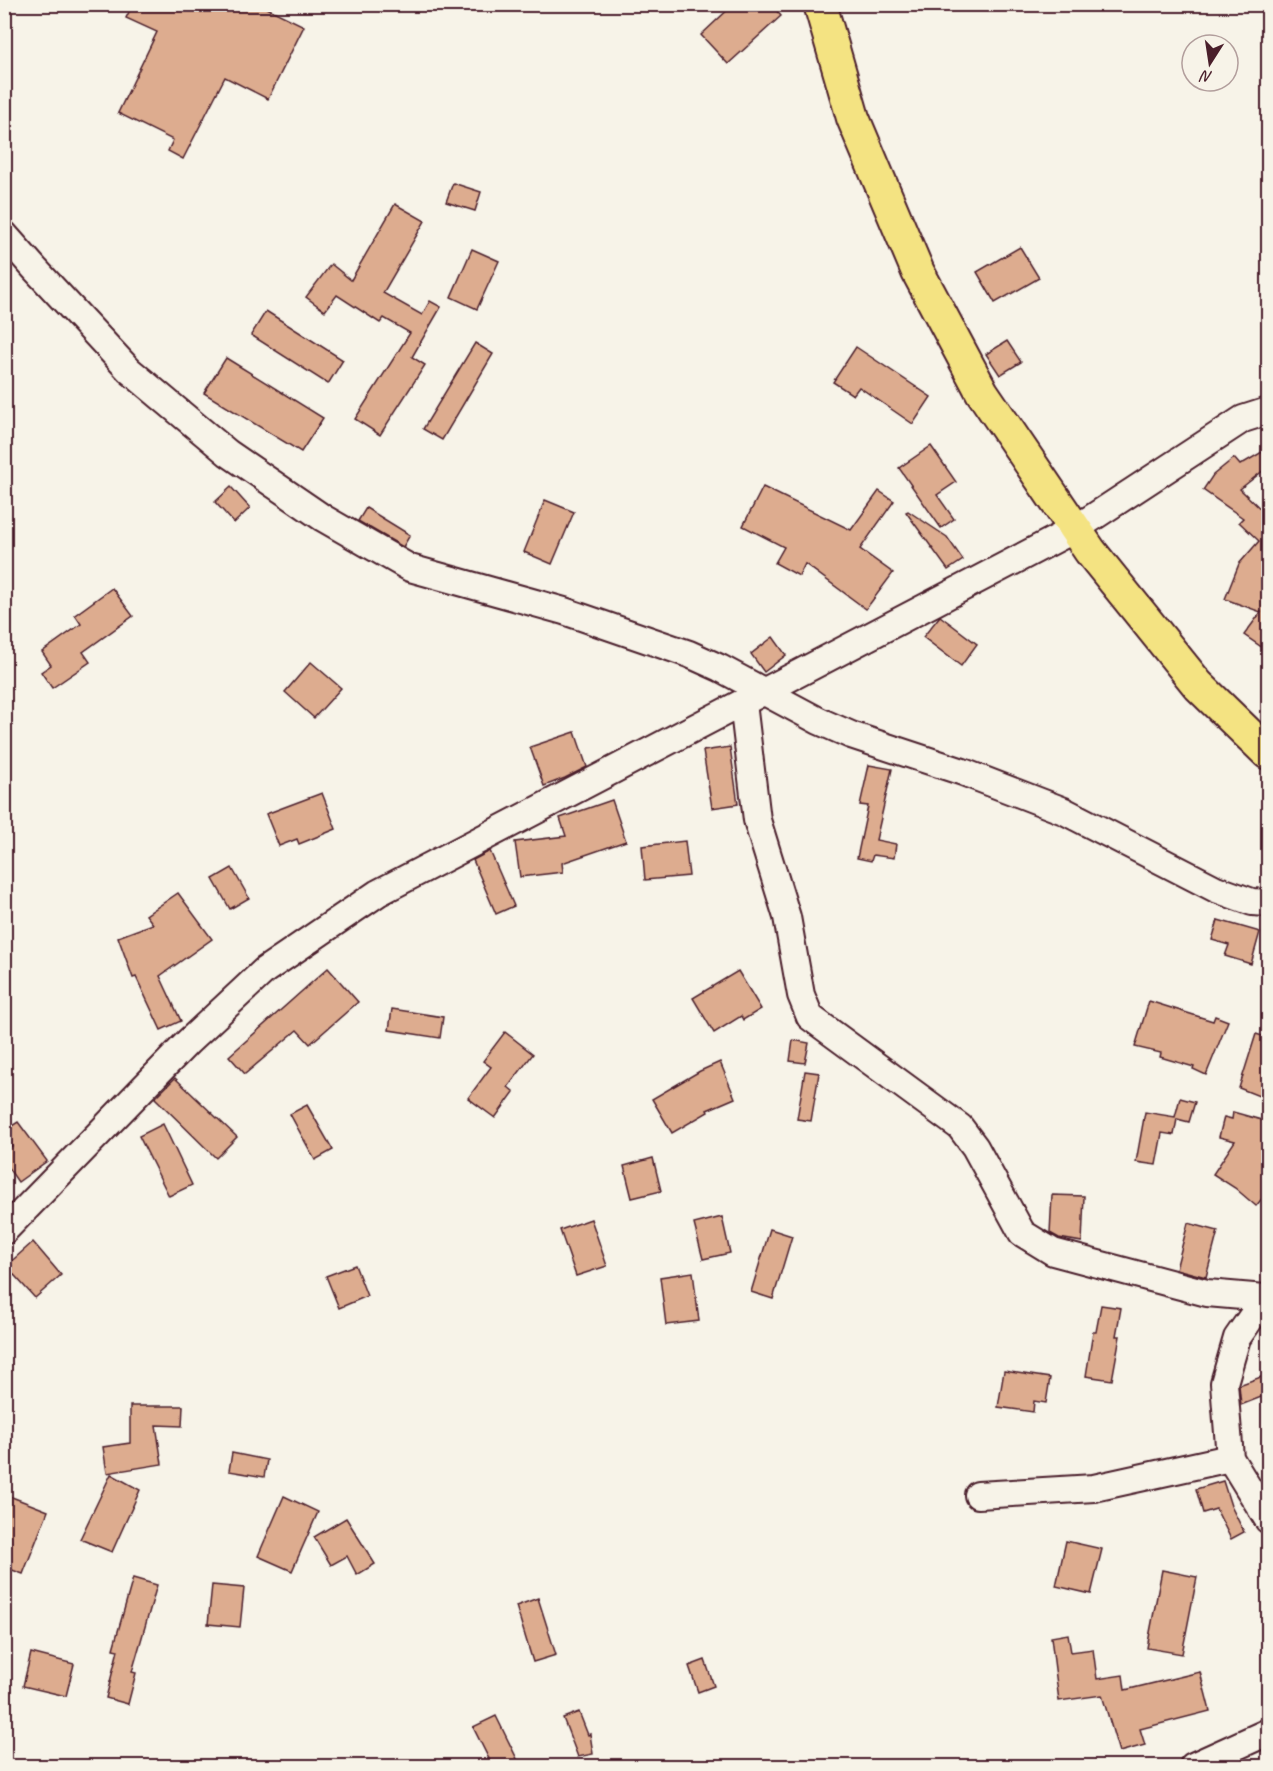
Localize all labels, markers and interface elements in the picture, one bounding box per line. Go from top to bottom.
north arrow [1180,33,1240,93]
text: N [1197,65,1214,88]

